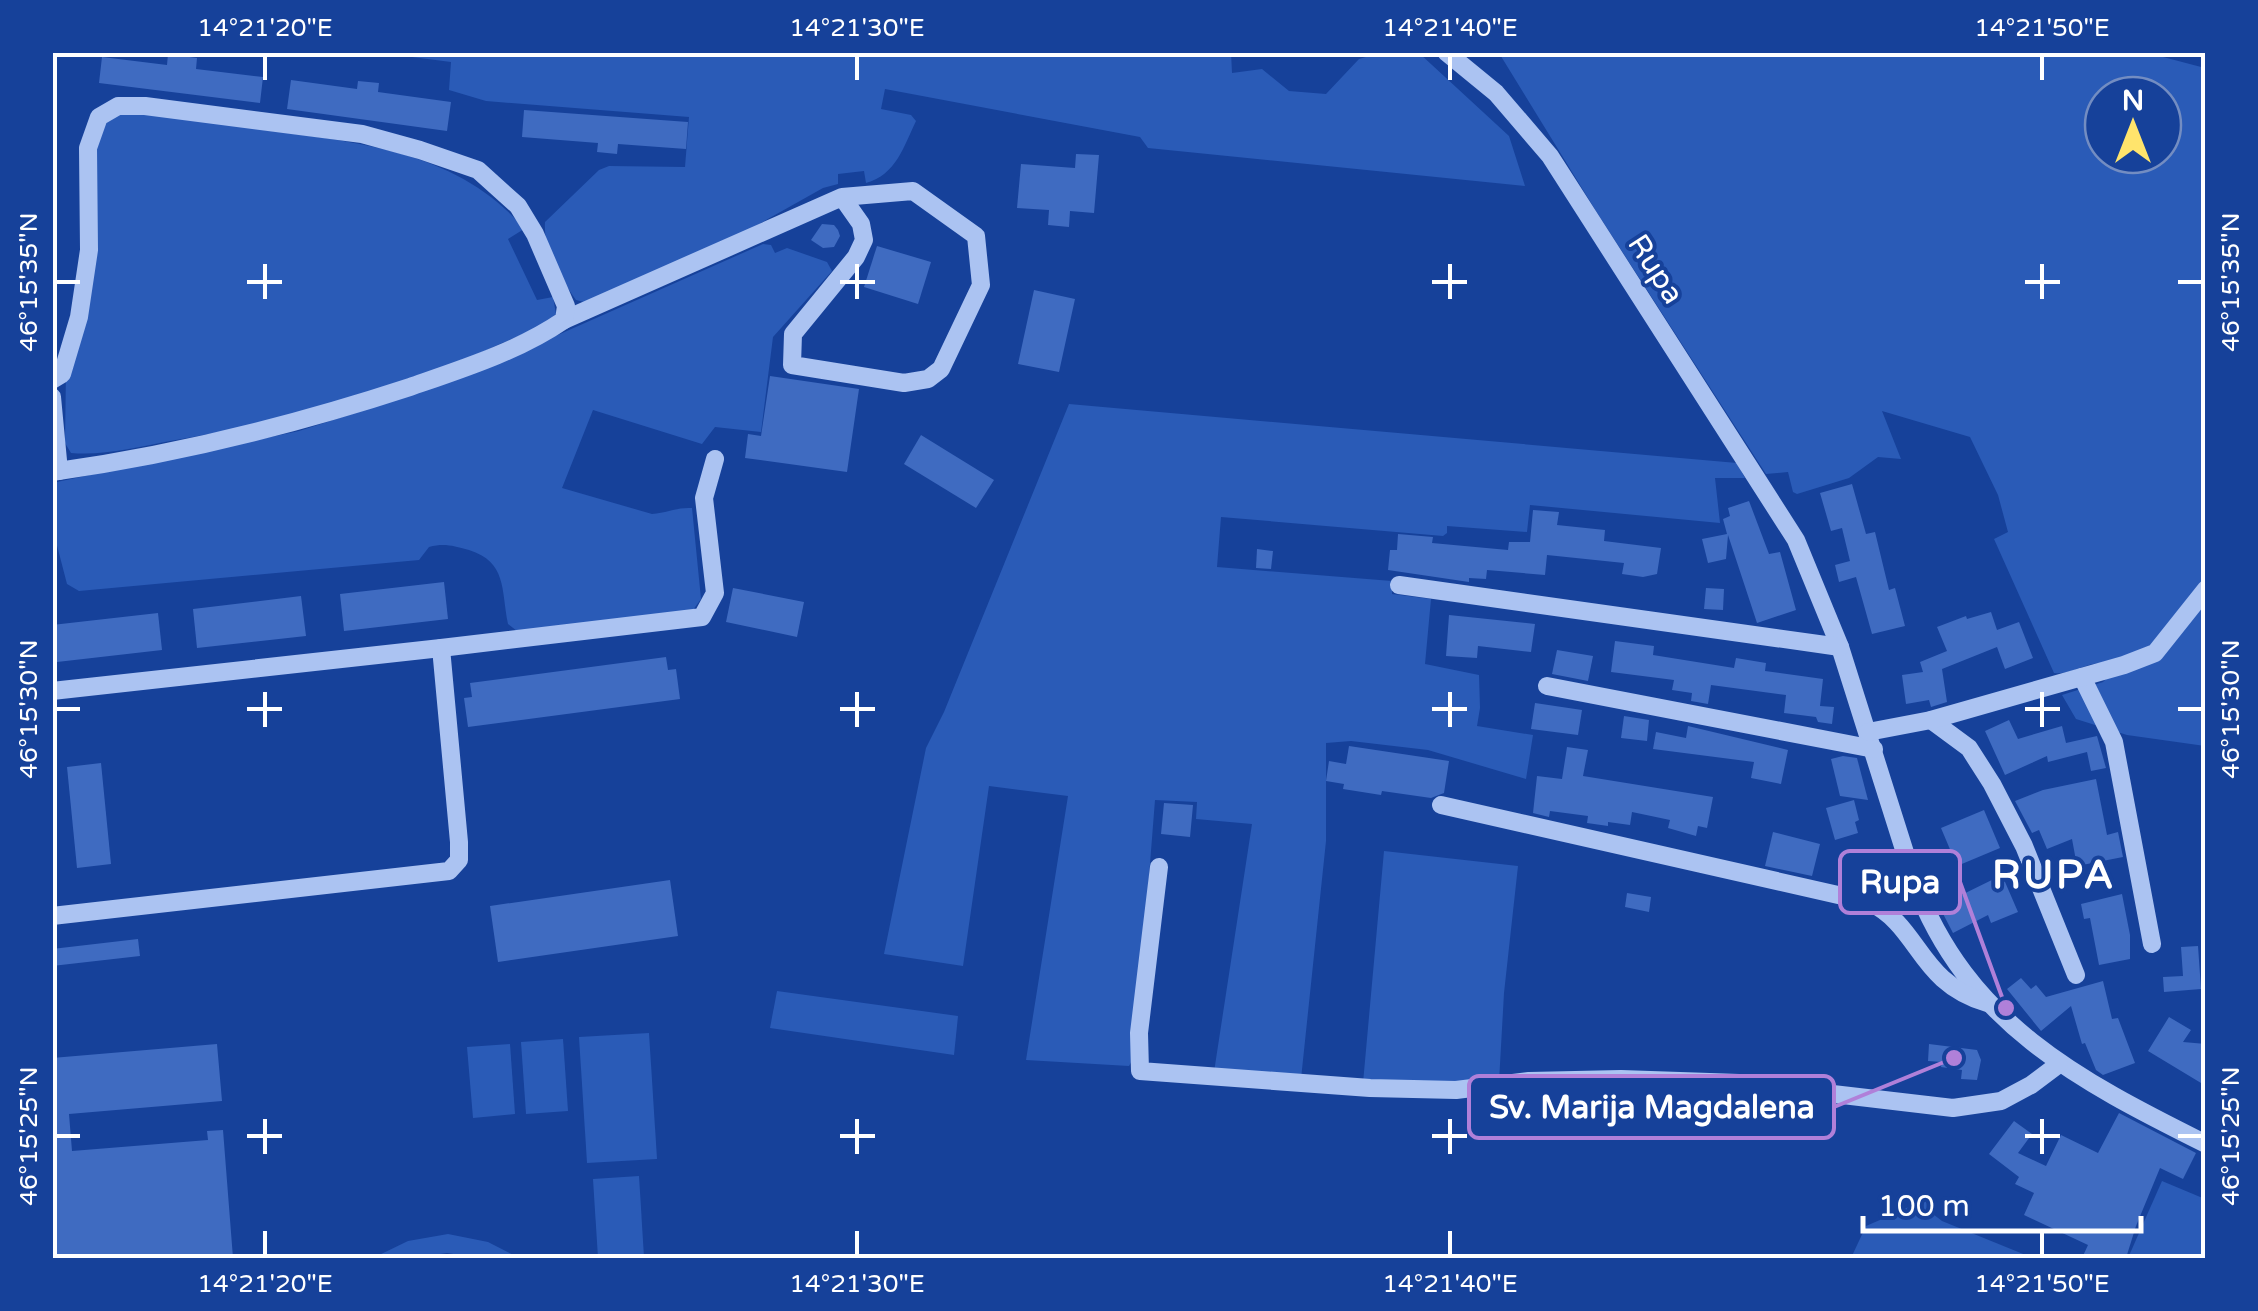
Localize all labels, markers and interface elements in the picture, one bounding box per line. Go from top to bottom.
text: 14°21'20"E [197,13,333,43]
text: 14°21'30"E [789,13,925,43]
text: 14°21'40"E [1382,13,1518,43]
text: 14°21'50"E [1974,13,2110,43]
north arrow [2083,75,2183,175]
text: N [2122,84,2144,118]
text: 46°15'35"N [14,212,44,352]
text: 46°15'35"N [2216,212,2246,352]
street label: Rupa [1620,228,1692,311]
text: 46°15'30"N [14,639,44,779]
text: 46°15'30"N [2216,639,2246,779]
callout: Rupa [1840,851,1960,913]
district label: RUPA [1992,851,2116,899]
text: Rupa [1860,864,1940,902]
text: 46°15'25"N [14,1066,44,1206]
text: 46°15'25"N [2216,1066,2246,1206]
callout: Sv. Marija Magdalena [1469,1076,1834,1138]
text: Sv. Marija Magdalena [1489,1089,1815,1127]
scale bar [1863,1171,2140,1233]
text: 100 m [1878,1188,1970,1225]
text: 14°21'20"E [197,1269,333,1299]
text: 14°21'30"E [789,1269,925,1299]
text: 14°21'40"E [1382,1269,1518,1299]
text: 14°21'50"E [1974,1269,2110,1299]

